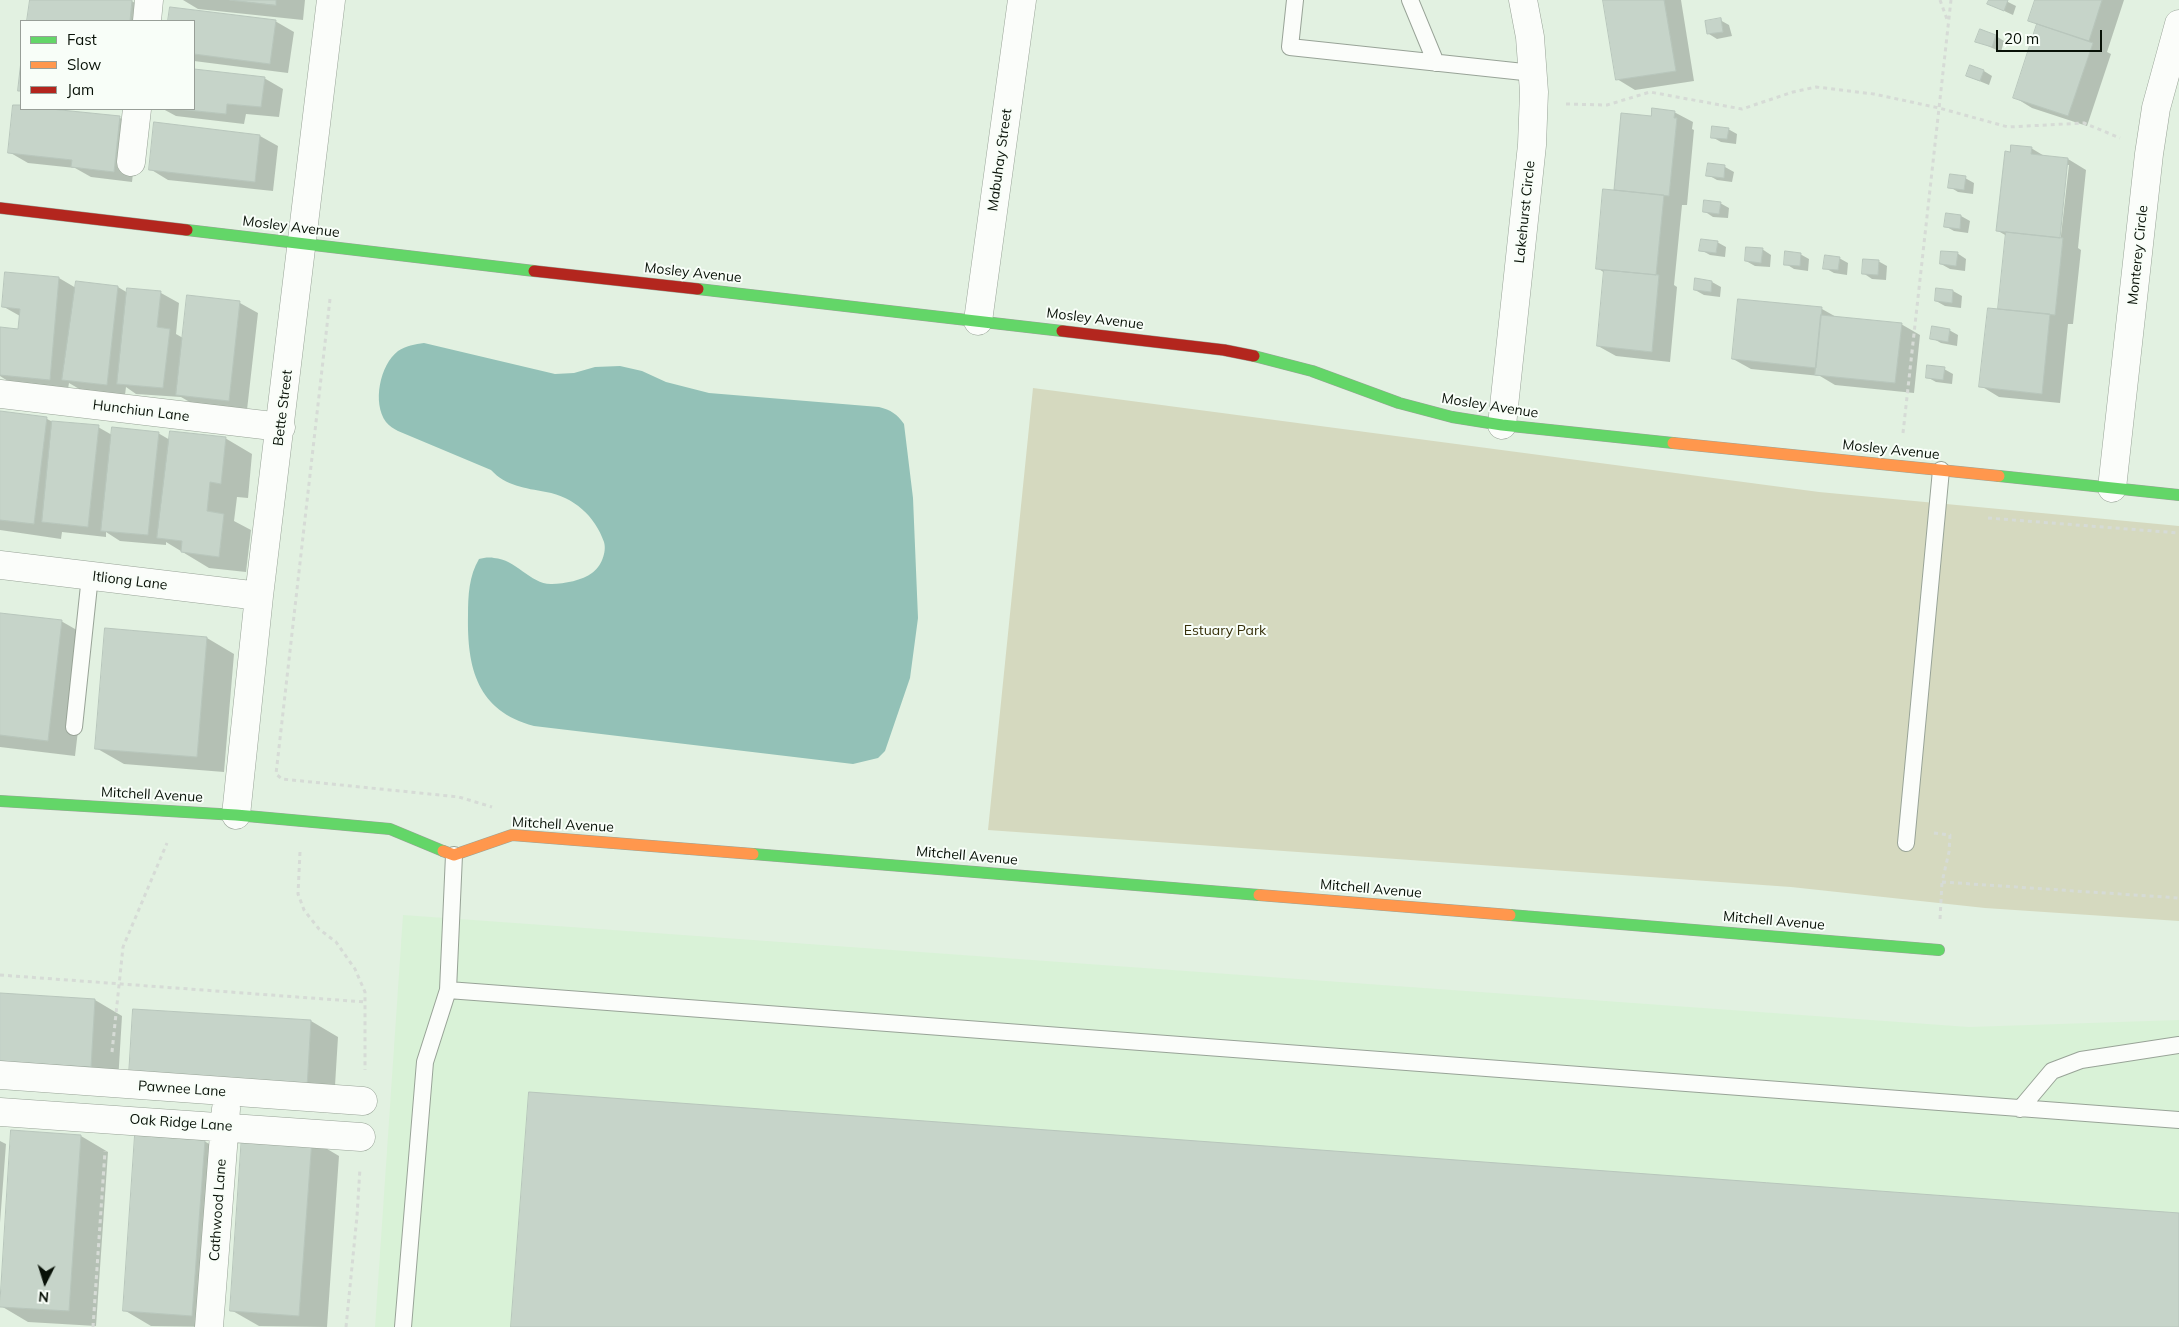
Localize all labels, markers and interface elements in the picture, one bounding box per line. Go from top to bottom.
legend [20,20,195,110]
scale bar [1999,20,2105,52]
text: 20 m [2004,29,2039,48]
text: Fast [67,30,97,49]
text: Slow [67,55,101,74]
text: Jam [67,80,94,99]
street label: Mabuhay Street [984,108,1016,212]
street label: Lakehurst Circle [1511,160,1539,264]
street label: Monterey Circle [2124,204,2152,306]
street label: Mosley Avenue [242,213,340,241]
street label: Mosley Avenue [644,260,742,286]
street label: Mosley Avenue [1046,305,1144,333]
street label: Bette Street [270,369,296,447]
street label: Mosley Avenue [1440,390,1540,422]
street label: Hunchiun Lane [92,397,190,425]
street label: Mosley Avenue [1842,437,1940,463]
street label: Itliong Lane [92,568,168,594]
park label: Estuary Park [1184,623,1266,639]
street label: Mitchell Avenue [101,784,203,806]
street label: Mitchell Avenue [512,814,614,836]
street label: Mitchell Avenue [915,843,1019,869]
street label: Mitchell Avenue [1319,876,1423,902]
street label: Mitchell Avenue [1722,908,1826,934]
street label: Pawnee Lane [137,1078,227,1100]
street label: Oak Ridge Lane [129,1111,233,1135]
street label: Cathwood Lane [206,1158,230,1262]
north arrow [20,1257,70,1307]
text: N [38,1288,50,1306]

